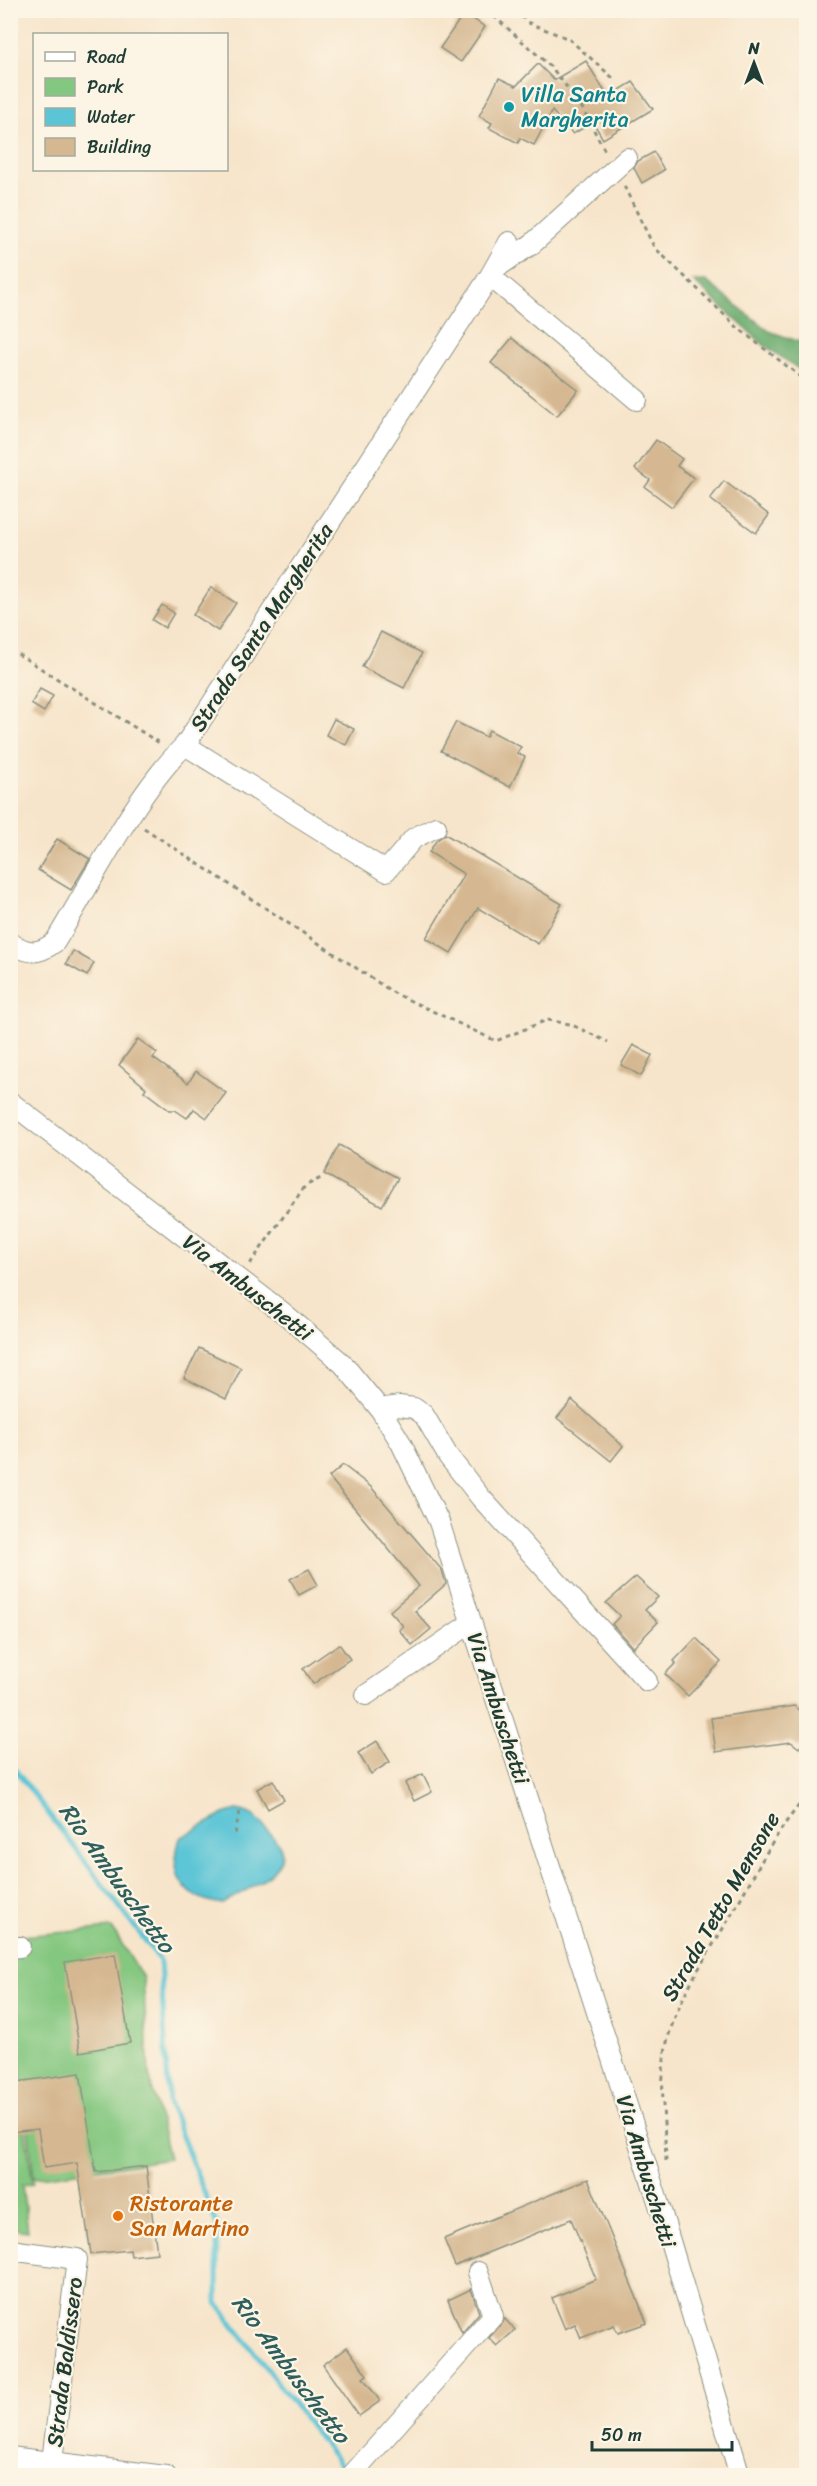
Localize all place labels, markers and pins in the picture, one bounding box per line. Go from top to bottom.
place label: Villa Santa Margherita [521,75,629,139]
marker: Villa Santa Margherita [502,100,516,114]
place label: Ristorante San Martino [130,2184,249,2248]
marker: Ristorante San Martino [111,2209,125,2223]

